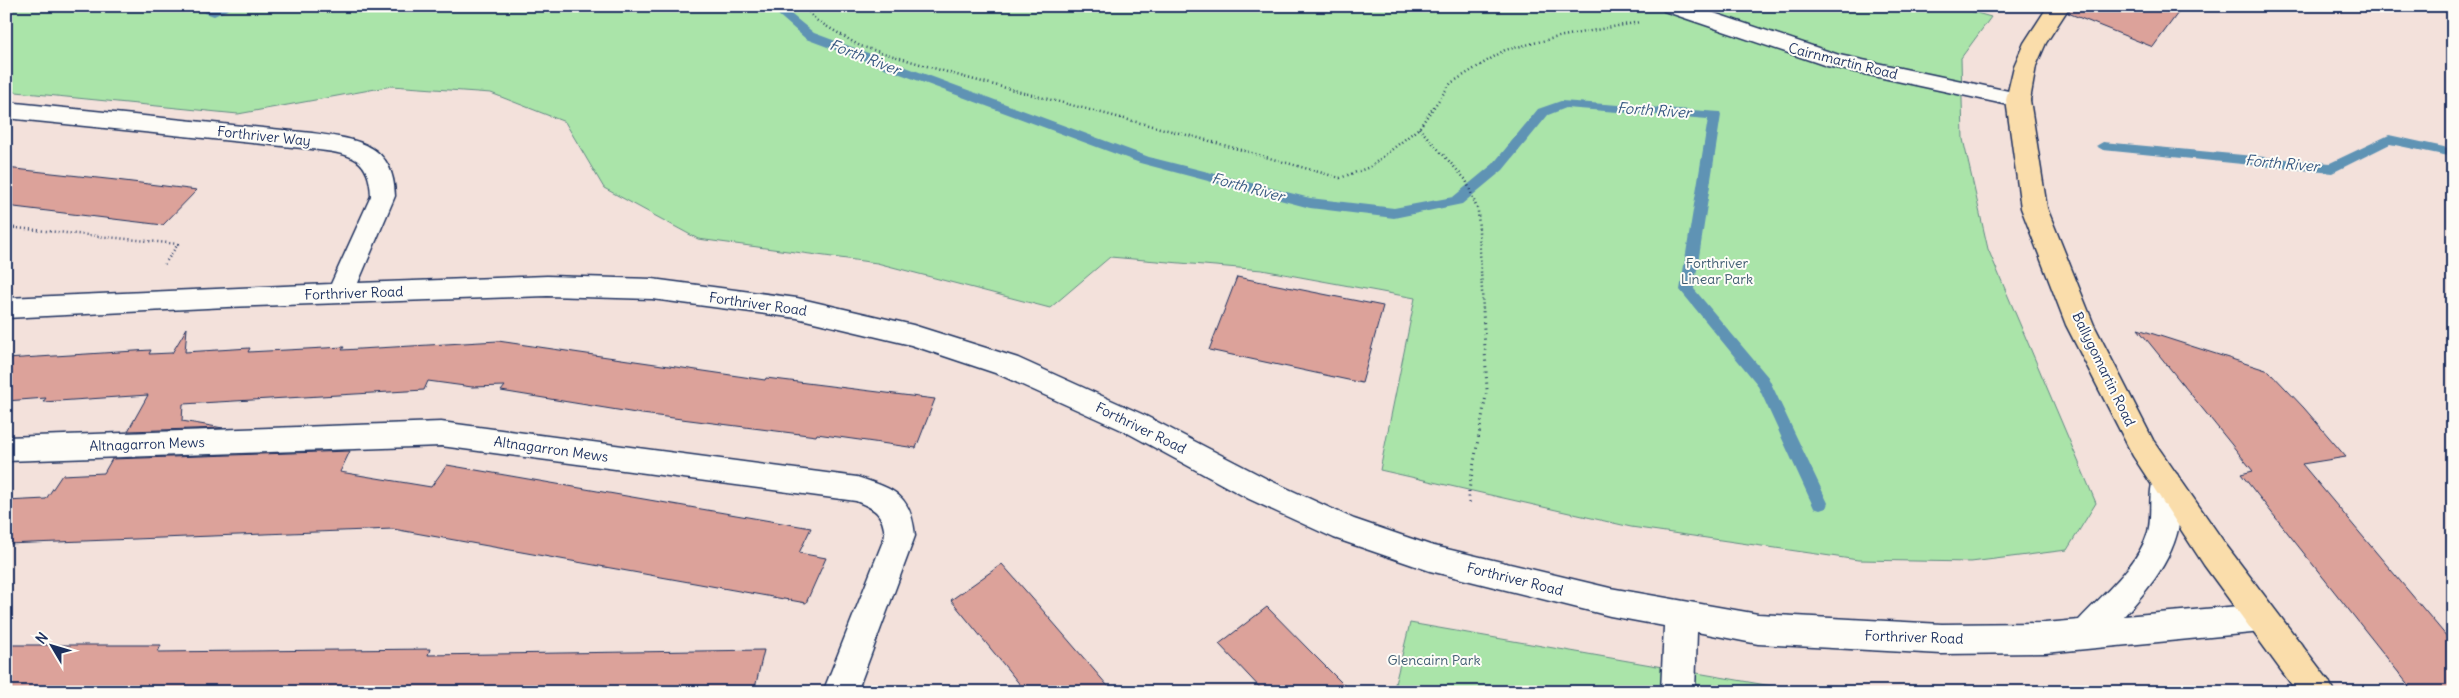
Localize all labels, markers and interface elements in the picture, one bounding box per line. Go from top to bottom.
water label: Forth River [827,35,905,80]
street label: Cairnmartin Road [1786,39,1900,83]
water label: Forth River [1616,98,1693,122]
street label: Forthriver Way [216,122,312,150]
water label: Forth River [2244,150,2322,176]
water label: Forth River [1210,168,1288,206]
park label: Forthriver Linear Park [1681,254,1753,288]
street label: Forthriver Road [304,282,404,304]
street label: Forthriver Road [708,288,808,320]
street label: Ballygomartin Road [2068,309,2140,429]
street label: Forthriver Road [1093,398,1189,458]
street label: Altnagarron Mews [493,432,609,466]
street label: Altnagarron Mews [89,433,205,455]
street label: Forthriver Road [1465,558,1565,600]
north arrow [28,620,78,670]
street label: Forthriver Road [1864,626,1964,648]
text: N [32,629,52,647]
park label: Glencairn Park [1387,651,1481,669]

